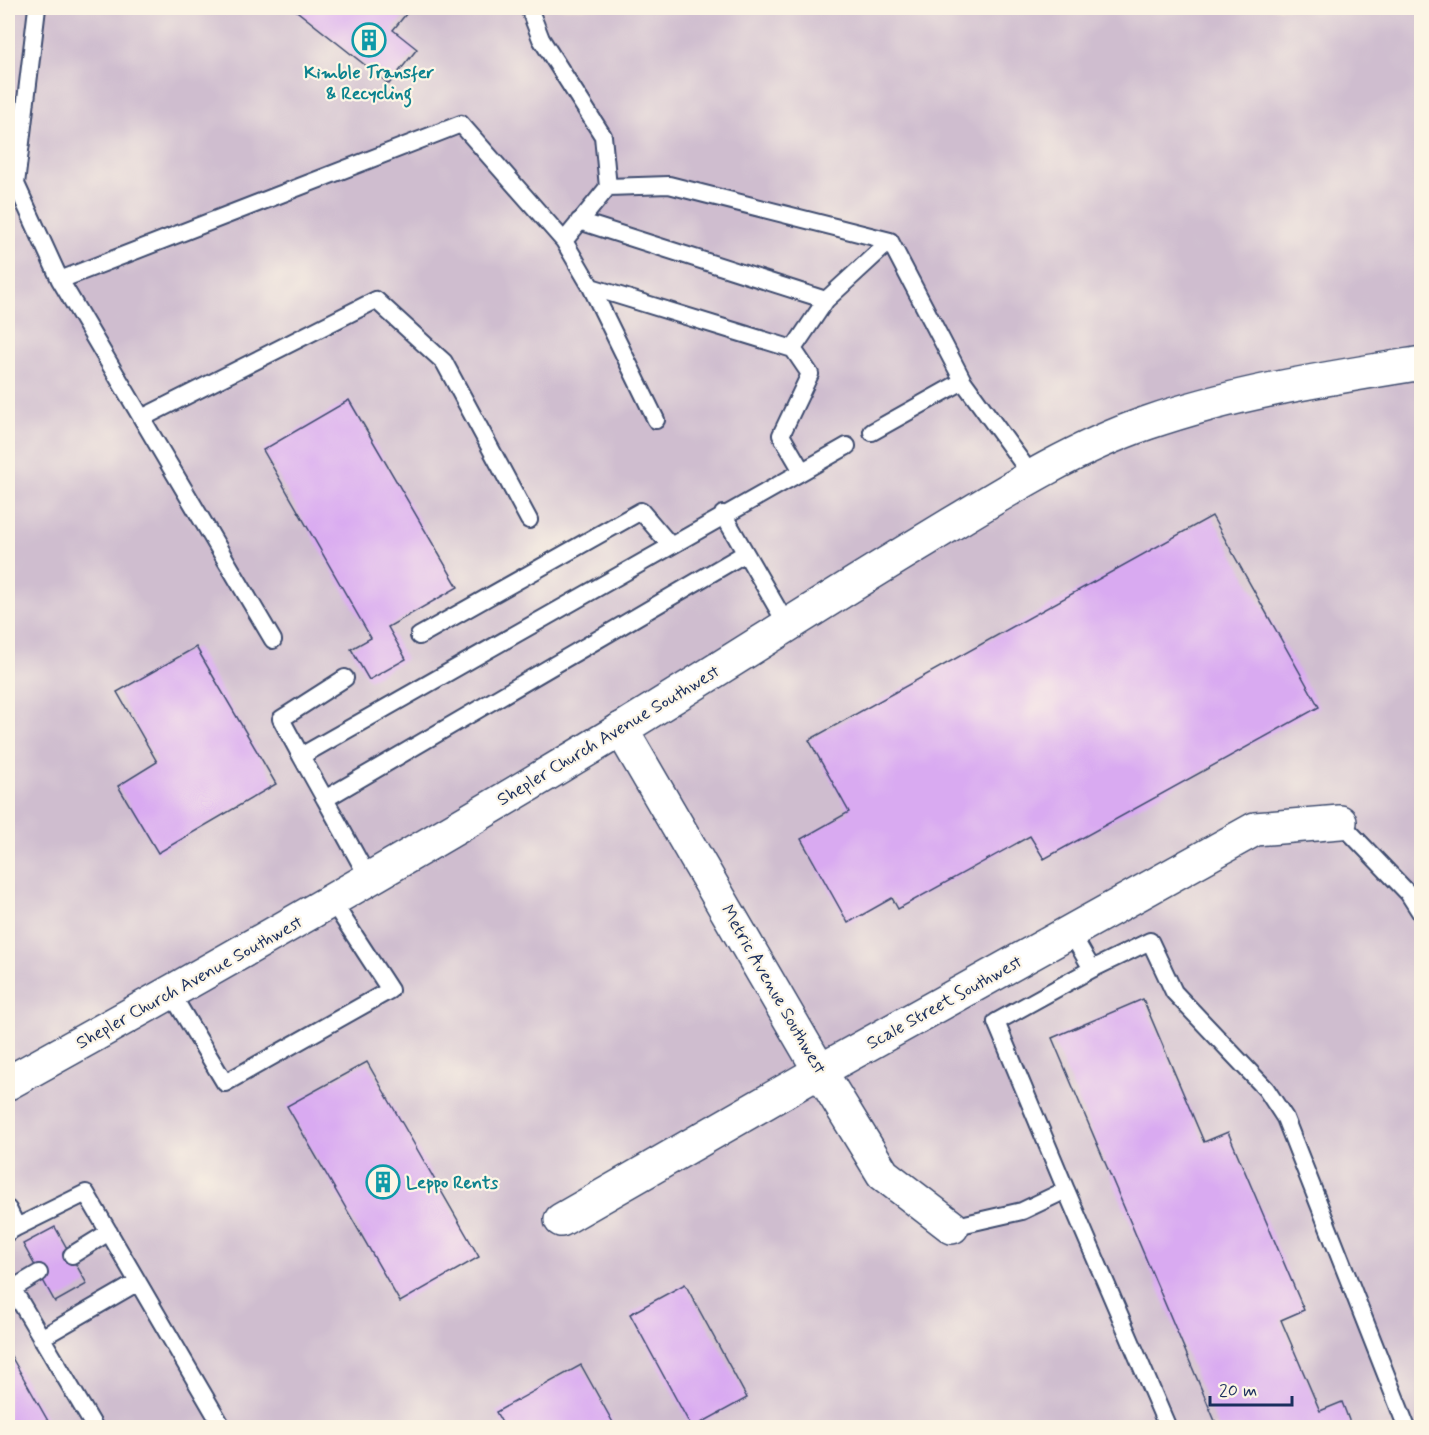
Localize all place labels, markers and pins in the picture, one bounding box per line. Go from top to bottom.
building icon: Kimble Transfer & Recycling [351,22,387,58]
place label: Kimble Transfer & Recycling [304,61,434,108]
building icon: Leppo Rents [365,1164,401,1200]
place label: Leppo Rents [406,1171,498,1195]

